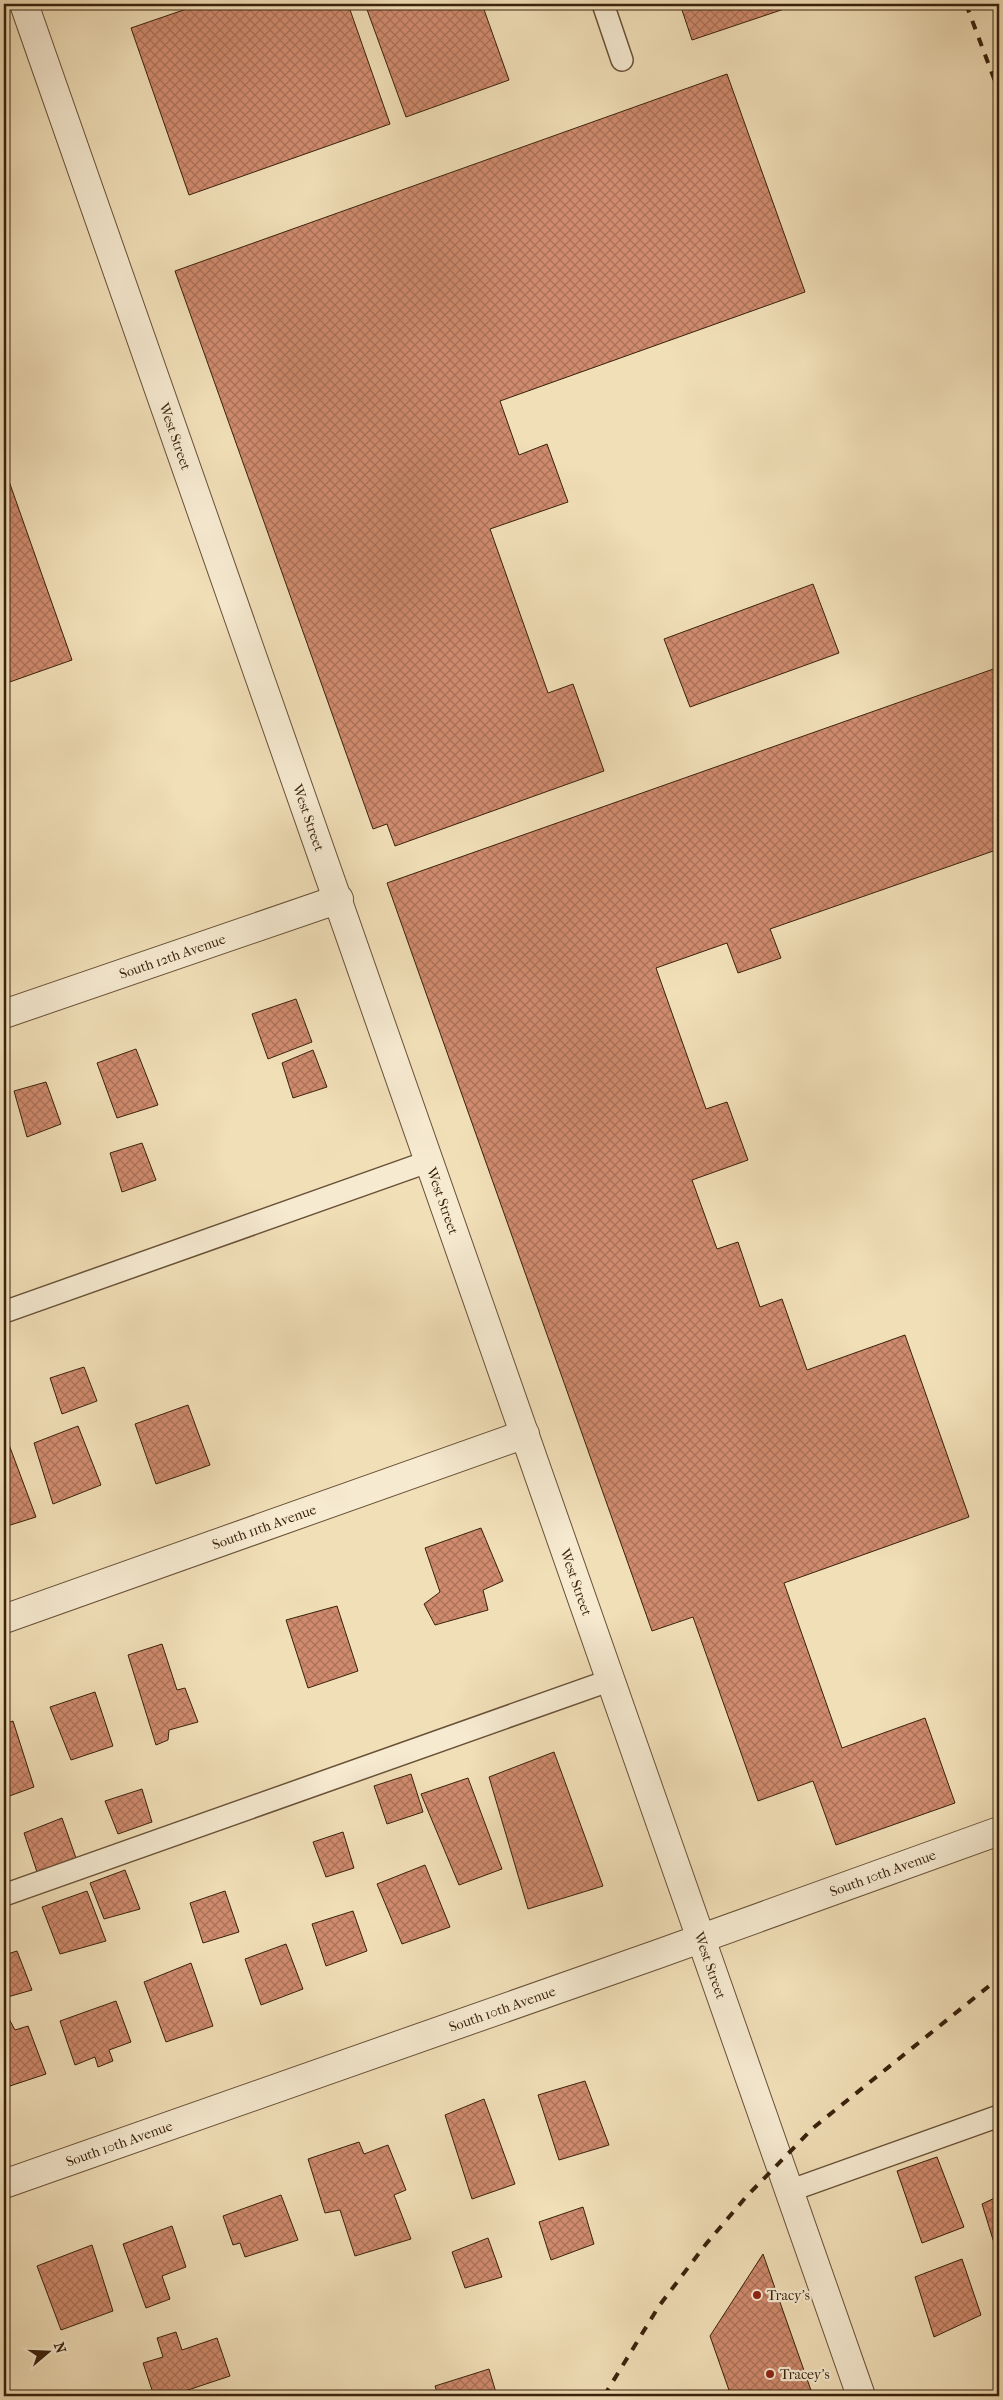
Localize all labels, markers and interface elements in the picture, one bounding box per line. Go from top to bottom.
street label: West Street [155,400,194,472]
street label: West Street [288,781,328,854]
street label: South 12th Avenue [117,931,228,983]
street label: West Street [422,1164,462,1237]
street label: South 11th Avenue [210,1501,319,1553]
street label: West Street [556,1546,595,1618]
street label: South 10th Avenue [827,1846,938,1900]
street label: West Street [690,1929,729,2001]
street label: South 10th Avenue [447,1983,558,2036]
street label: South 10th Avenue [64,2117,175,2171]
place label: Tracy's [767,2287,810,2304]
marker: Tracy's [751,2289,763,2301]
north arrow [22,2328,72,2378]
text: N [50,2340,70,2356]
place label: Tracey's [780,2366,830,2383]
marker: Tracey's [764,2368,776,2380]

